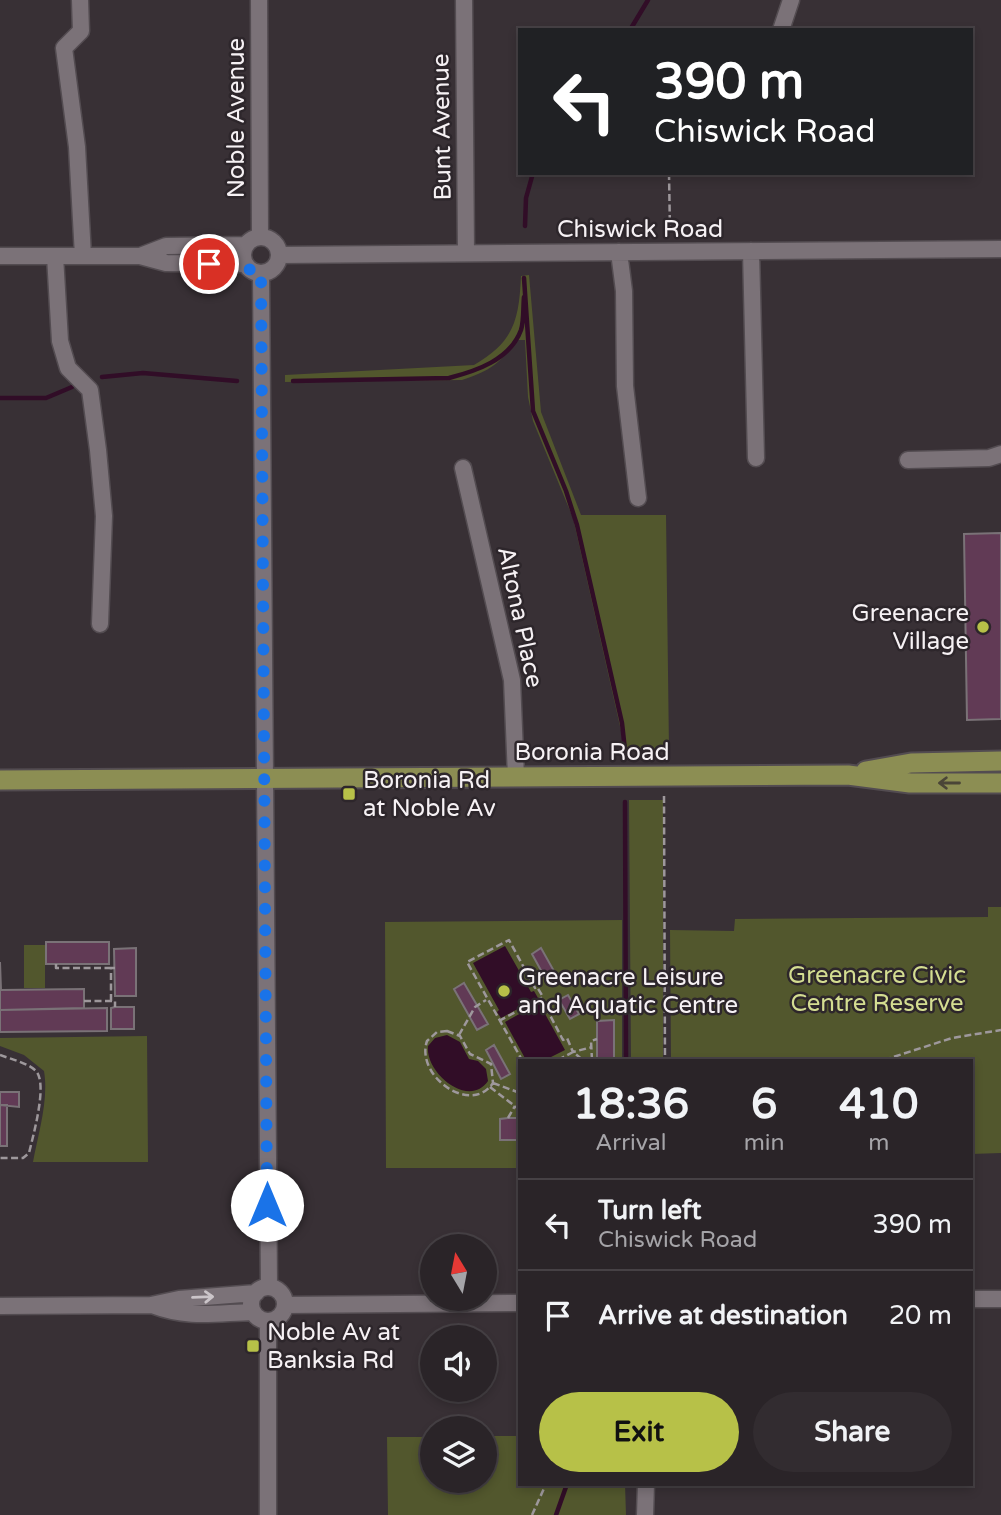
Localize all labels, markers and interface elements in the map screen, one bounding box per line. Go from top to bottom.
street label: Noble Avenue [222,38,251,198]
street label: Bunt Avenue [426,53,458,201]
text: 390 m [654,53,804,112]
icon: left [539,56,630,147]
text: Chiswick Road [654,113,875,151]
street label: Chiswick Road [557,215,723,244]
pin [179,234,239,294]
icon: arrive [190,245,228,283]
street label: Altona Place [491,544,549,690]
place label: Greenacre Village [852,599,969,656]
marker: Greenacre Village [975,619,991,635]
street label: Boronia Road [514,738,670,767]
place label: Boronia Rd at Noble Av [363,766,496,823]
one-way arrow [938,776,961,790]
marker: Boronia Rd at Noble Av [341,786,357,802]
park label: Greenacre Civic Centre Reserve [788,961,966,1018]
place label: Greenacre Leisure and Aquatic Centre [518,963,738,1020]
marker: Greenacre Leisure and Aquatic Centre [496,983,512,999]
text: 18:36 [573,1079,689,1130]
text: 6 [751,1079,777,1130]
text: 410 [839,1079,918,1130]
text: Arrival [595,1129,666,1157]
text: min [744,1129,785,1157]
text: m [868,1129,889,1157]
position arrow [230,1168,304,1242]
text: Turn left [598,1195,701,1226]
icon: left [539,1206,577,1244]
text: 390 m [872,1209,952,1240]
text: Chiswick Road [598,1226,757,1254]
north arrow [420,1234,497,1311]
map controls [420,1234,497,1493]
one-way arrow [191,1290,214,1304]
icon: arrive [539,1297,577,1335]
text: Arrive at destination [598,1300,848,1331]
text: 20 m [889,1300,952,1331]
place label: Noble Av at Banksia Rd [267,1318,400,1375]
button: sound [420,1325,497,1402]
marker: Noble Av at Banksia Rd [245,1338,261,1354]
button: Exit [539,1392,739,1472]
button: Share [753,1392,952,1472]
button: layers [420,1416,497,1493]

